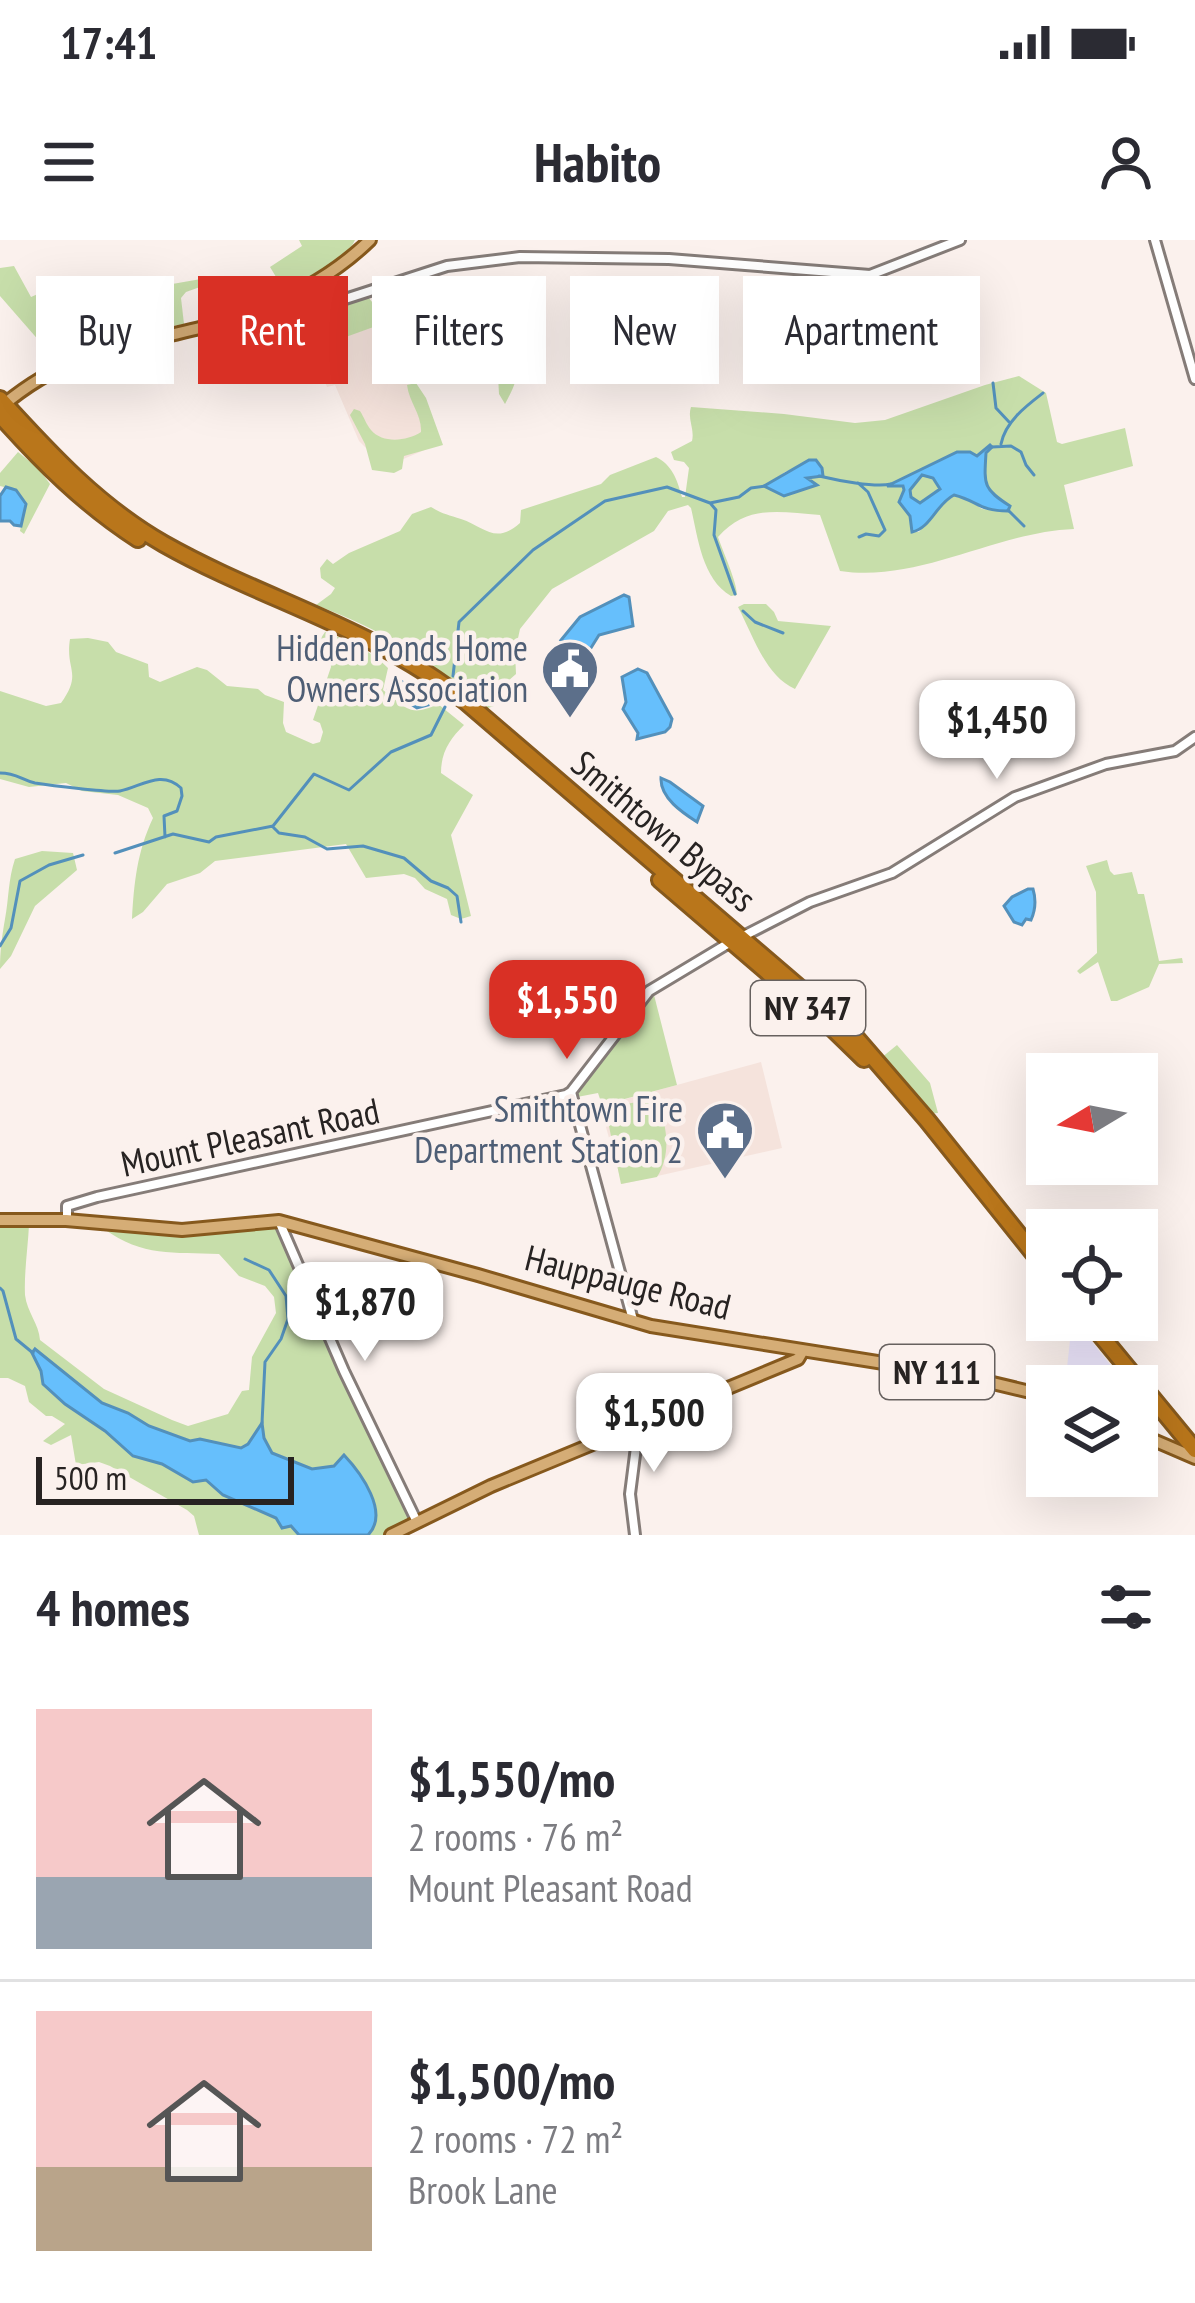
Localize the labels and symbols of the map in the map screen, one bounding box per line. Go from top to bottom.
place label: Hidden Ponds Home Owners Association [276,624,528,712]
public building icon: Hidden Ponds Home Owners Association [539,638,601,720]
pin: $1,450 [899,680,1095,782]
street label: Smithtown Bypass [562,740,766,922]
pin: $1,550 [469,960,665,1062]
road number: NY 347 [751,981,865,1035]
north arrow [1026,1053,1158,1185]
place label: Smithtown Fire Department Station 2 [414,1085,683,1173]
street label: Mount Pleasant Road [117,1086,383,1187]
public building icon: Smithtown Fire Department Station 2 [694,1099,756,1181]
street label: Hauppauge Road [520,1233,736,1330]
pin: $1,870 [267,1262,463,1364]
road number: NY 111 [880,1345,994,1399]
pin: $1,500 [556,1373,752,1475]
scale bar [36,1451,294,1504]

